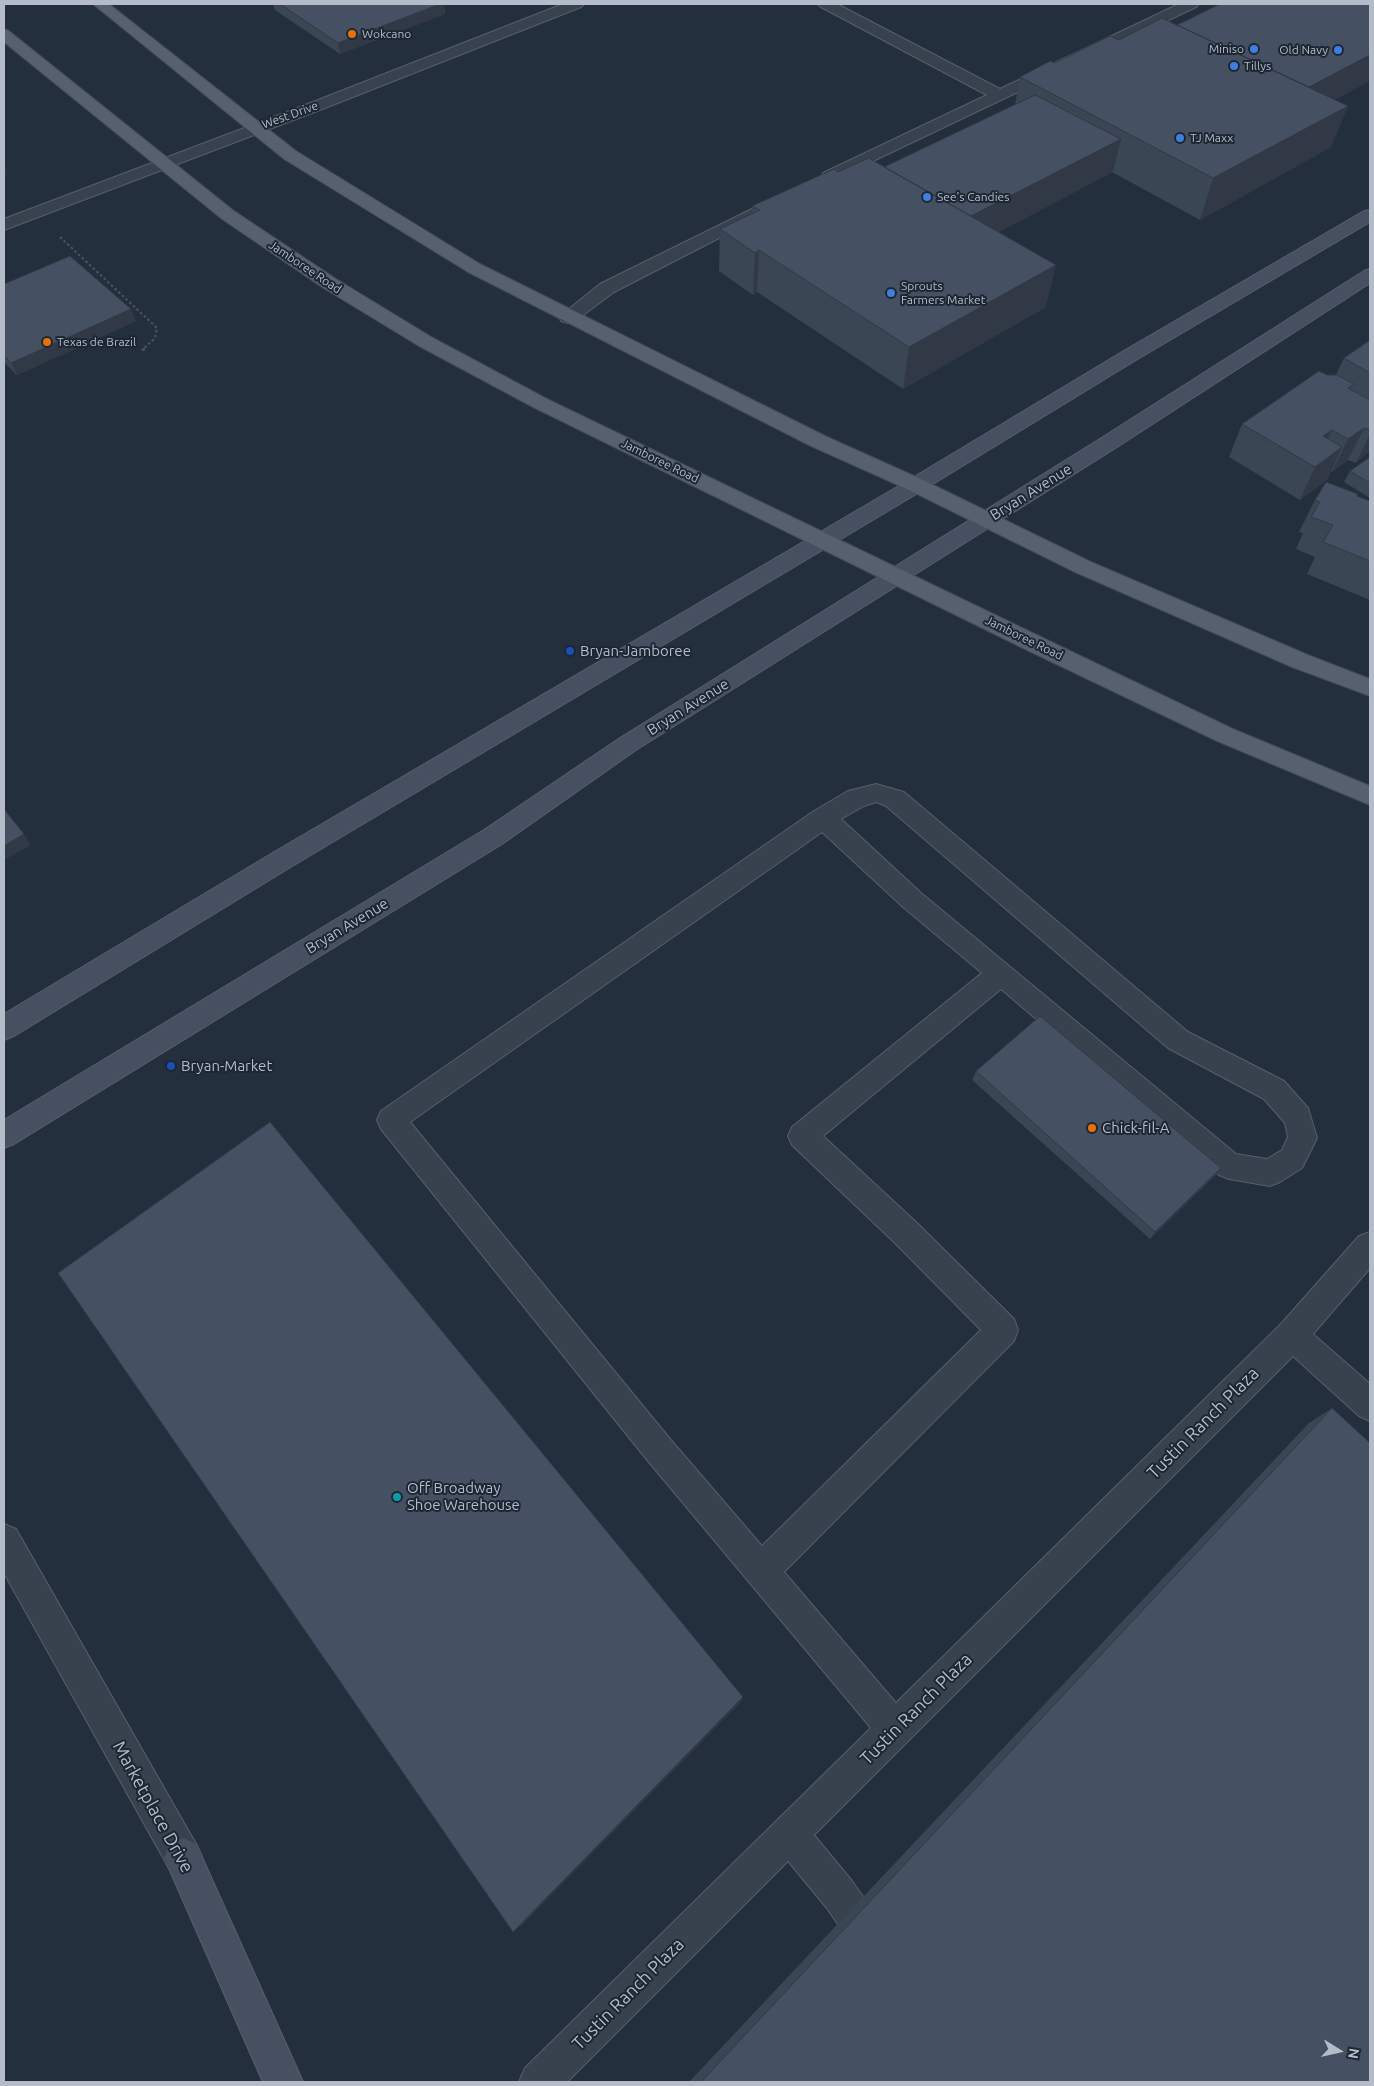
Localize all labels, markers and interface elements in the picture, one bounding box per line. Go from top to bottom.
place label: Wokcano [362,27,411,41]
marker: Wokcano [346,28,358,40]
place label: Miniso [1209,42,1244,56]
marker: Miniso [1248,43,1260,55]
place label: Old Navy [1279,43,1328,57]
marker: Old Navy [1332,44,1344,56]
place label: Tillys [1244,59,1271,73]
marker: Tillys [1228,60,1240,72]
street label: West Drive [260,98,320,132]
place label: TJ Maxx [1190,131,1233,145]
marker: TJ Maxx [1174,132,1186,144]
place label: See's Candies [937,190,1009,204]
marker: See's Candies [921,191,933,203]
street label: Jamboree Road [266,237,344,297]
place label: Sprouts Farmers Market [901,279,985,307]
marker: Sprouts Farmers Market [885,287,897,299]
place label: Texas de Brazil [57,335,136,349]
marker: Texas de Brazil [41,336,53,348]
street label: Jamboree Road [619,436,701,486]
street label: Bryan Avenue [987,460,1075,524]
street label: Jamboree Road [983,613,1065,663]
place label: Bryan-Jamboree [580,642,691,660]
marker: Bryan-Jamboree [564,645,576,657]
street label: Bryan Avenue [644,675,732,739]
street label: Bryan Avenue [303,894,391,958]
place label: Bryan-Market [181,1057,272,1075]
marker: Bryan-Market [165,1060,177,1072]
place label: Chick-fil-A [1102,1119,1169,1137]
marker: Chick-fil-A [1086,1122,1098,1134]
street label: Tustin Ranch Plaza [1143,1363,1263,1483]
place label: Off Broadway Shoe Warehouse [407,1479,520,1514]
marker: Off Broadway Shoe Warehouse [391,1491,403,1503]
street label: Tustin Ranch Plaza [856,1649,976,1769]
street label: Marketplace Drive [108,1737,198,1877]
street label: Tustin Ranch Plaza [568,1934,688,2054]
north arrow [1314,2026,1364,2076]
text: N [1345,2047,1363,2060]

